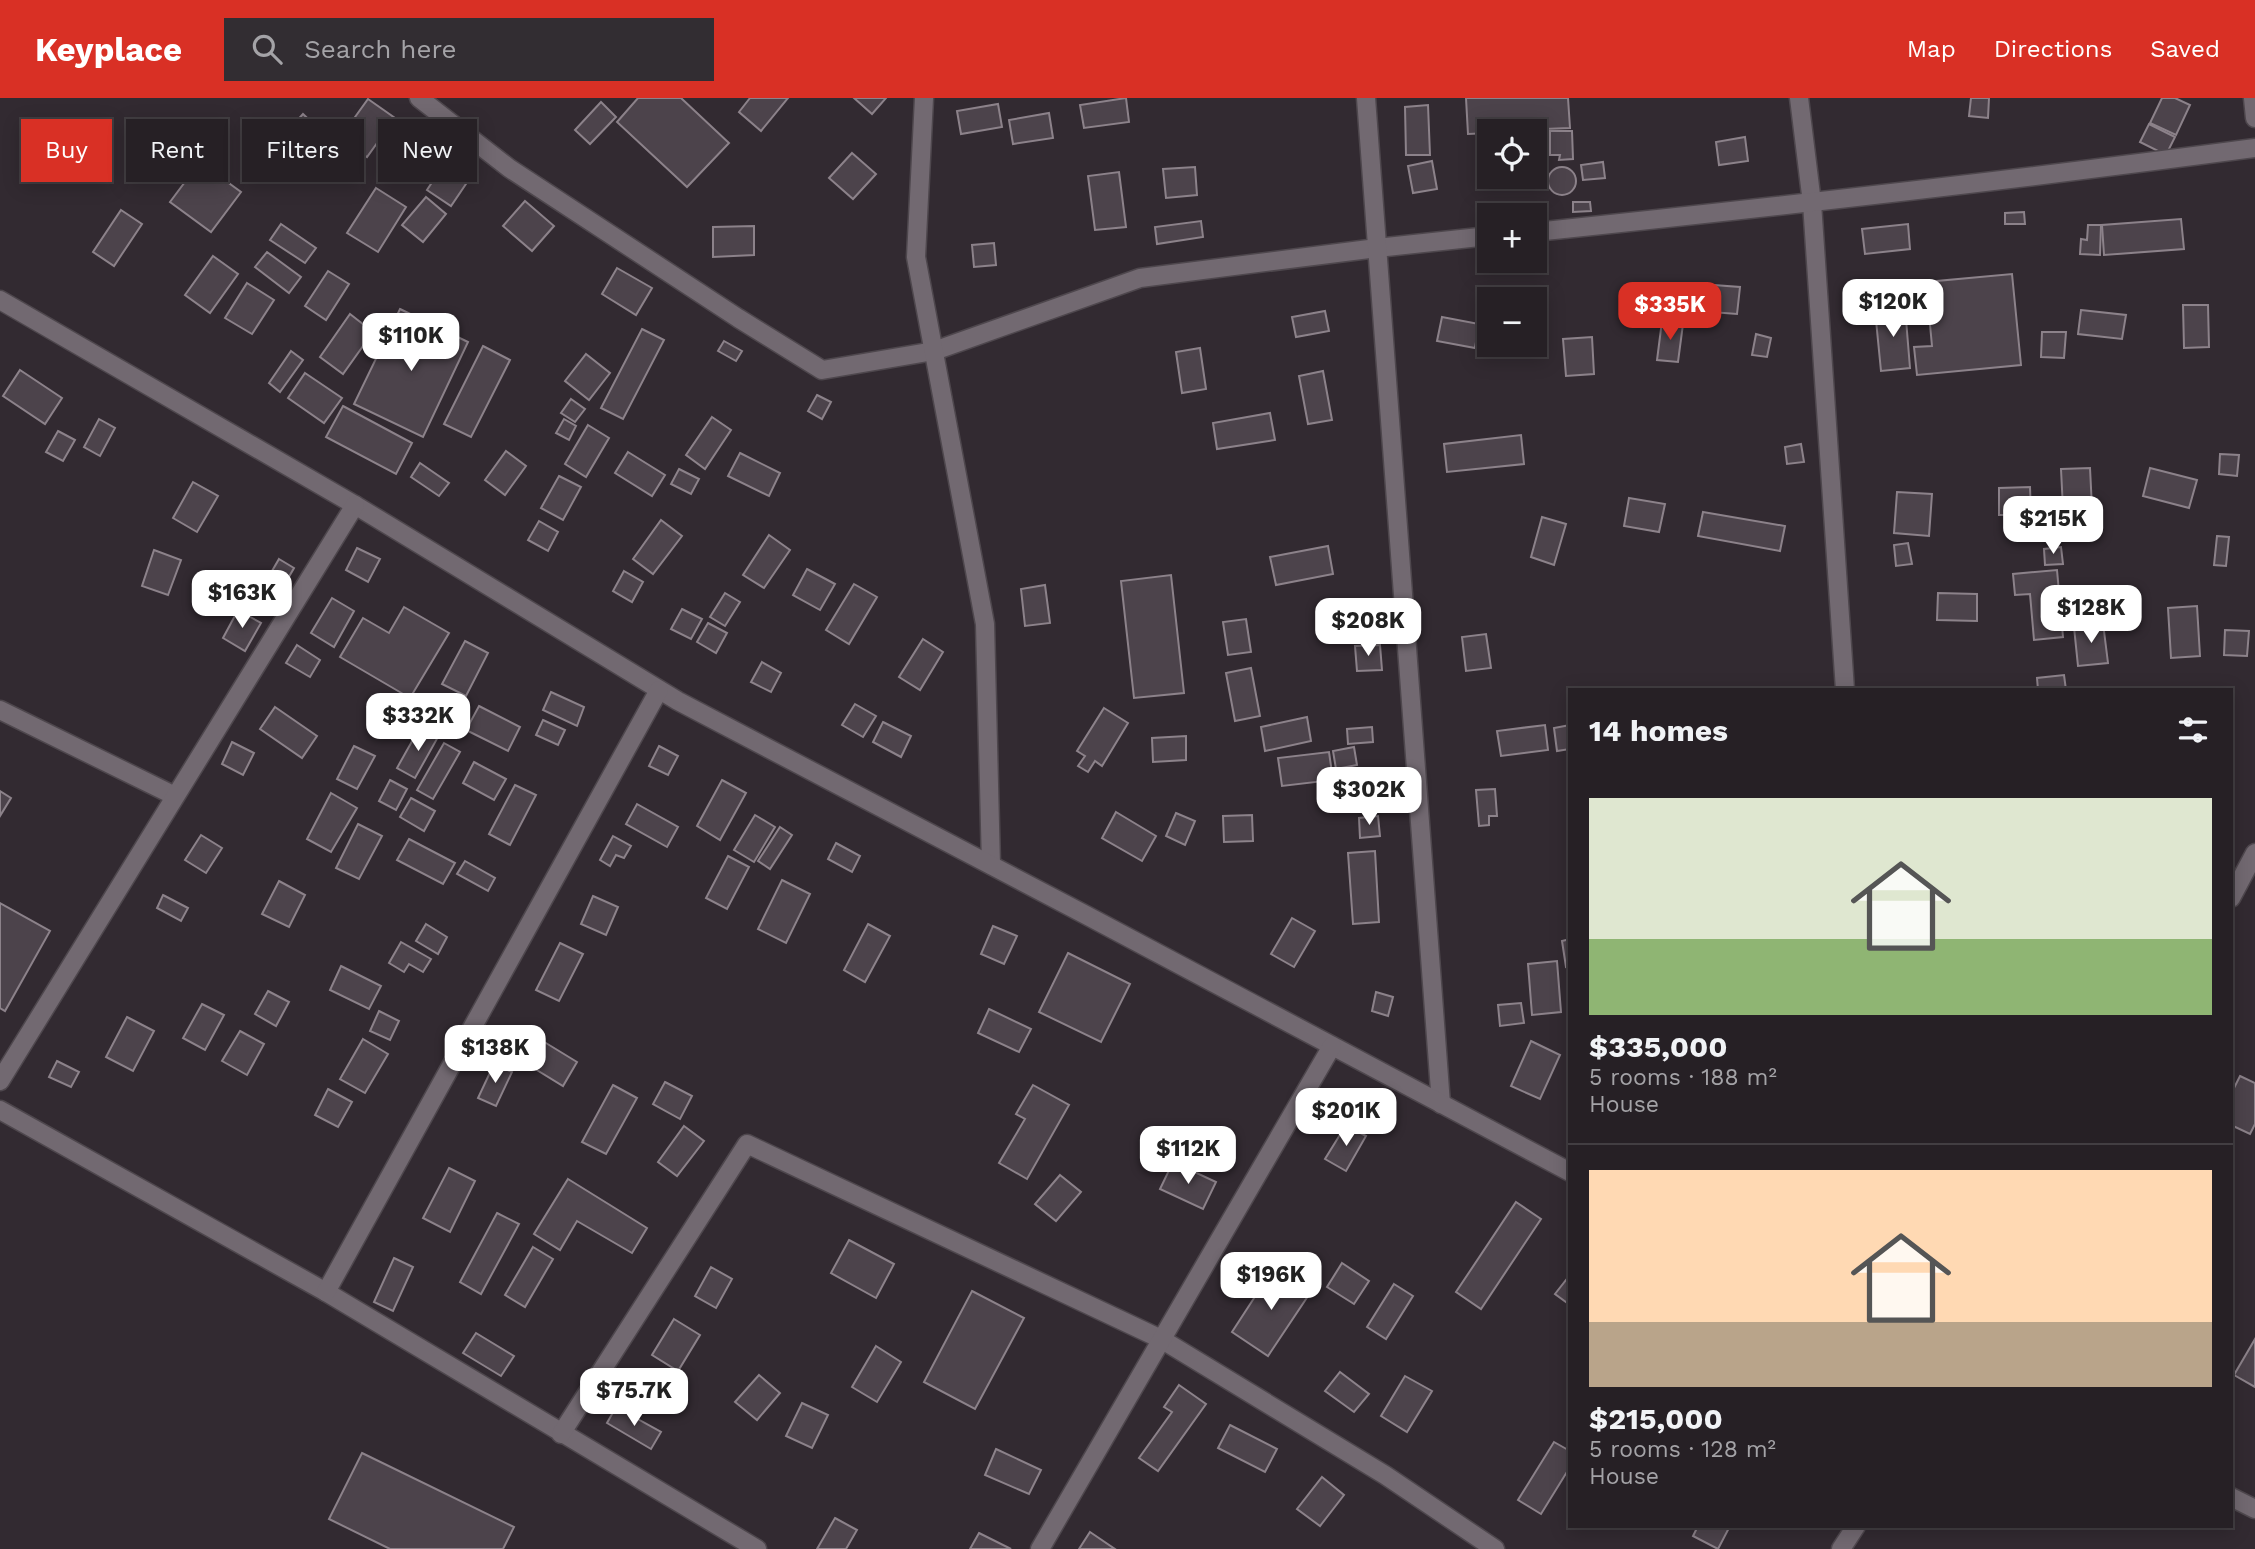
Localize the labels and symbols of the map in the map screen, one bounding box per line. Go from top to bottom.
pin: $120K [1844,280,1942,339]
pin: $335K [1621,282,1719,342]
pin: $110K [362,314,460,373]
pin: $215K [2004,496,2102,556]
pin: $163K [193,570,291,630]
pin: $128K [2042,586,2140,645]
pin: $208K [1319,598,1417,658]
pin: $332K [369,694,467,753]
pin: $302K [1320,768,1418,827]
pin: $138K [446,1026,544,1085]
pin: $201K [1297,1088,1395,1148]
pin: $112K [1139,1126,1237,1186]
pin: $196K [1222,1252,1320,1312]
pin: $75.7K [577,1368,691,1428]

